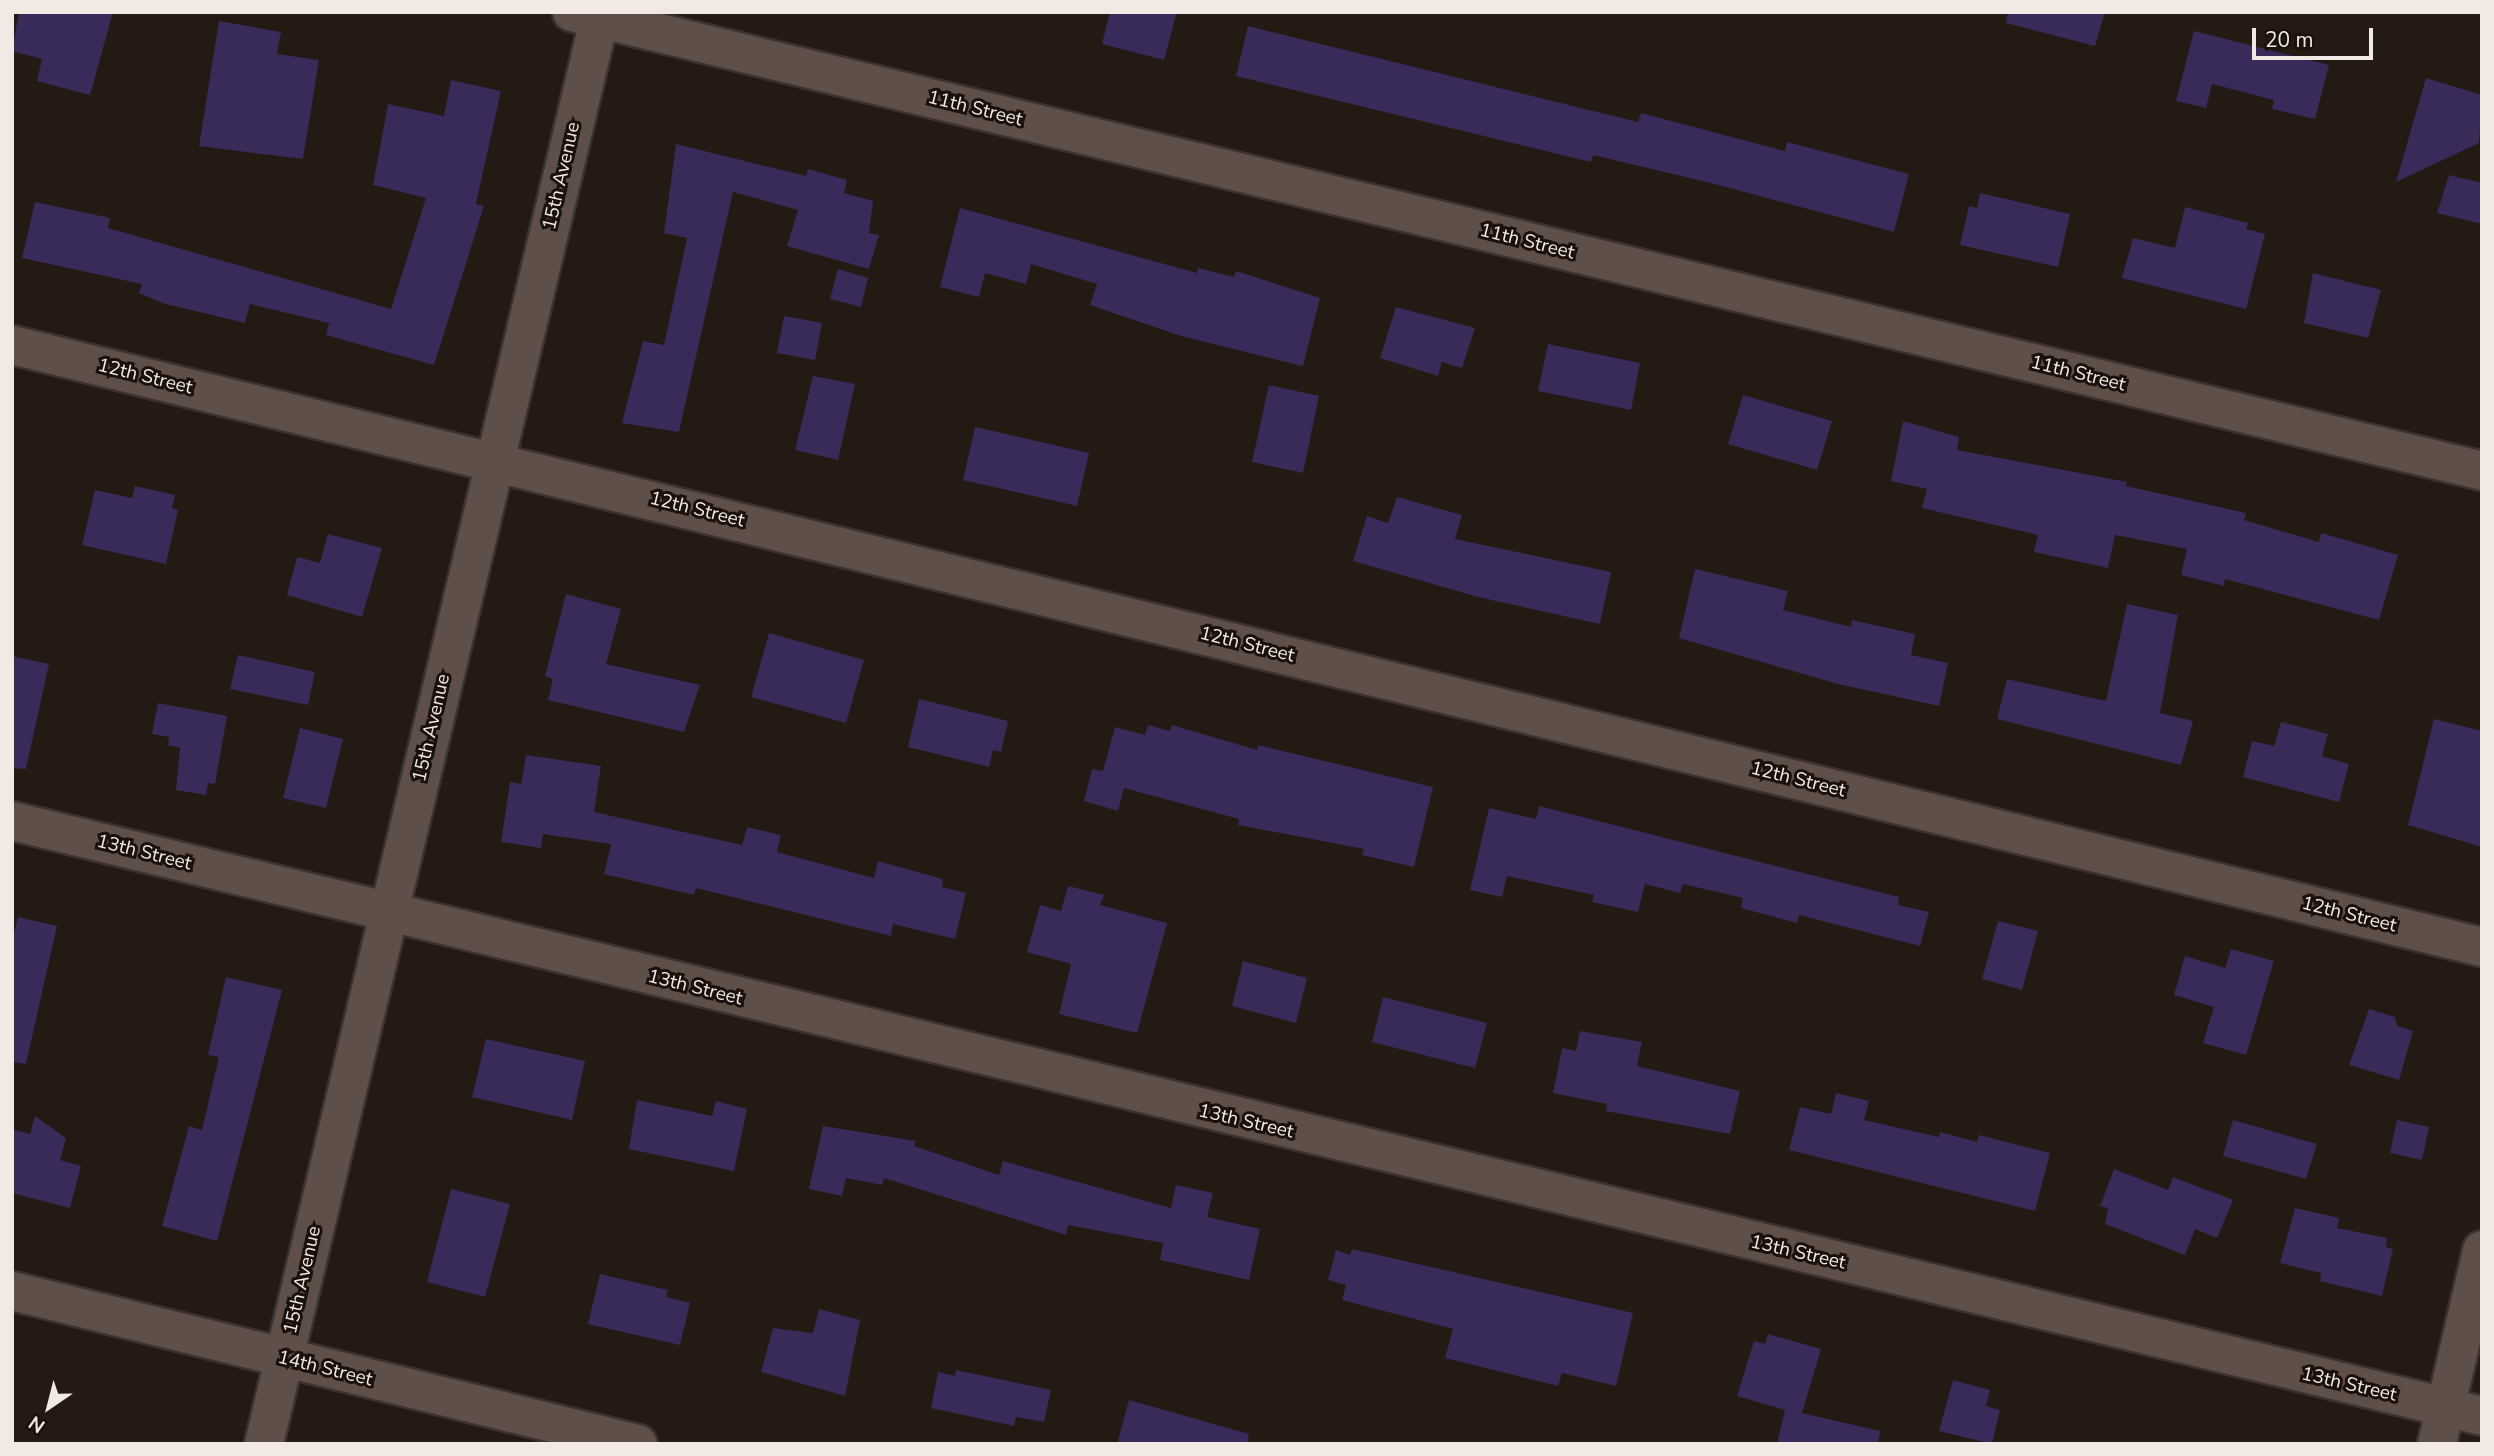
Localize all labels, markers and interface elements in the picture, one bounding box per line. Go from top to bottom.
scale bar [2256,14,2377,58]
text: 20 m [2265,26,2314,54]
street label: 11th Street [925,86,1025,132]
street label: 15th Avenue [539,120,585,232]
street label: 11th Street [1477,219,1577,265]
street label: 11th Street [2028,351,2128,397]
street label: 12th Street [95,354,195,400]
street label: 12th Street [647,487,747,533]
street label: 12th Street [1197,622,1297,668]
street label: 15th Avenue [409,672,455,784]
street label: 12th Street [1748,757,1848,803]
street label: 13th Street [94,830,194,876]
street label: 12th Street [2299,892,2399,938]
street label: 13th Street [645,965,745,1011]
street label: 13th Street [1196,1100,1296,1144]
street label: 15th Avenue [280,1224,326,1336]
street label: 13th Street [1748,1231,1848,1275]
street label: 14th Street [275,1346,375,1392]
street label: 13th Street [2299,1363,2399,1407]
north arrow [14,1372,84,1442]
text: N [24,1409,50,1439]

